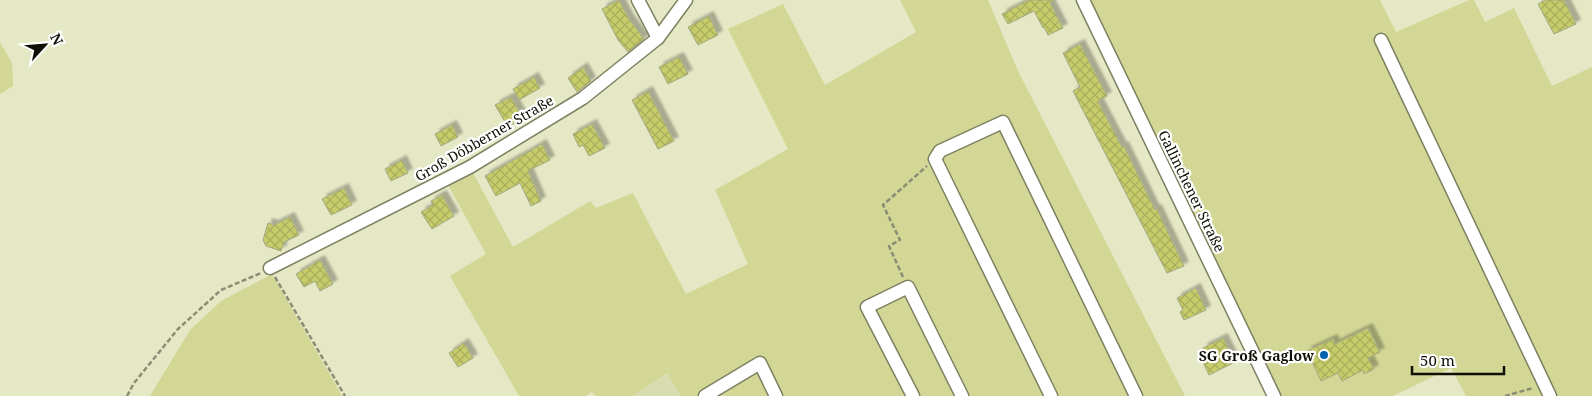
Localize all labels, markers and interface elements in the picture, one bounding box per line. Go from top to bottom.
north arrow [20,20,70,70]
text: N [46,30,68,48]
street label: Groß Döbberner Straße [411,91,557,185]
street label: Gallinchener Straße [1154,127,1230,255]
scale bar [1412,344,1504,376]
place label: SG Groß Gaglow [1199,346,1314,365]
marker: SG Groß Gaglow [1318,349,1330,361]
text: 50 m [1420,350,1455,370]

